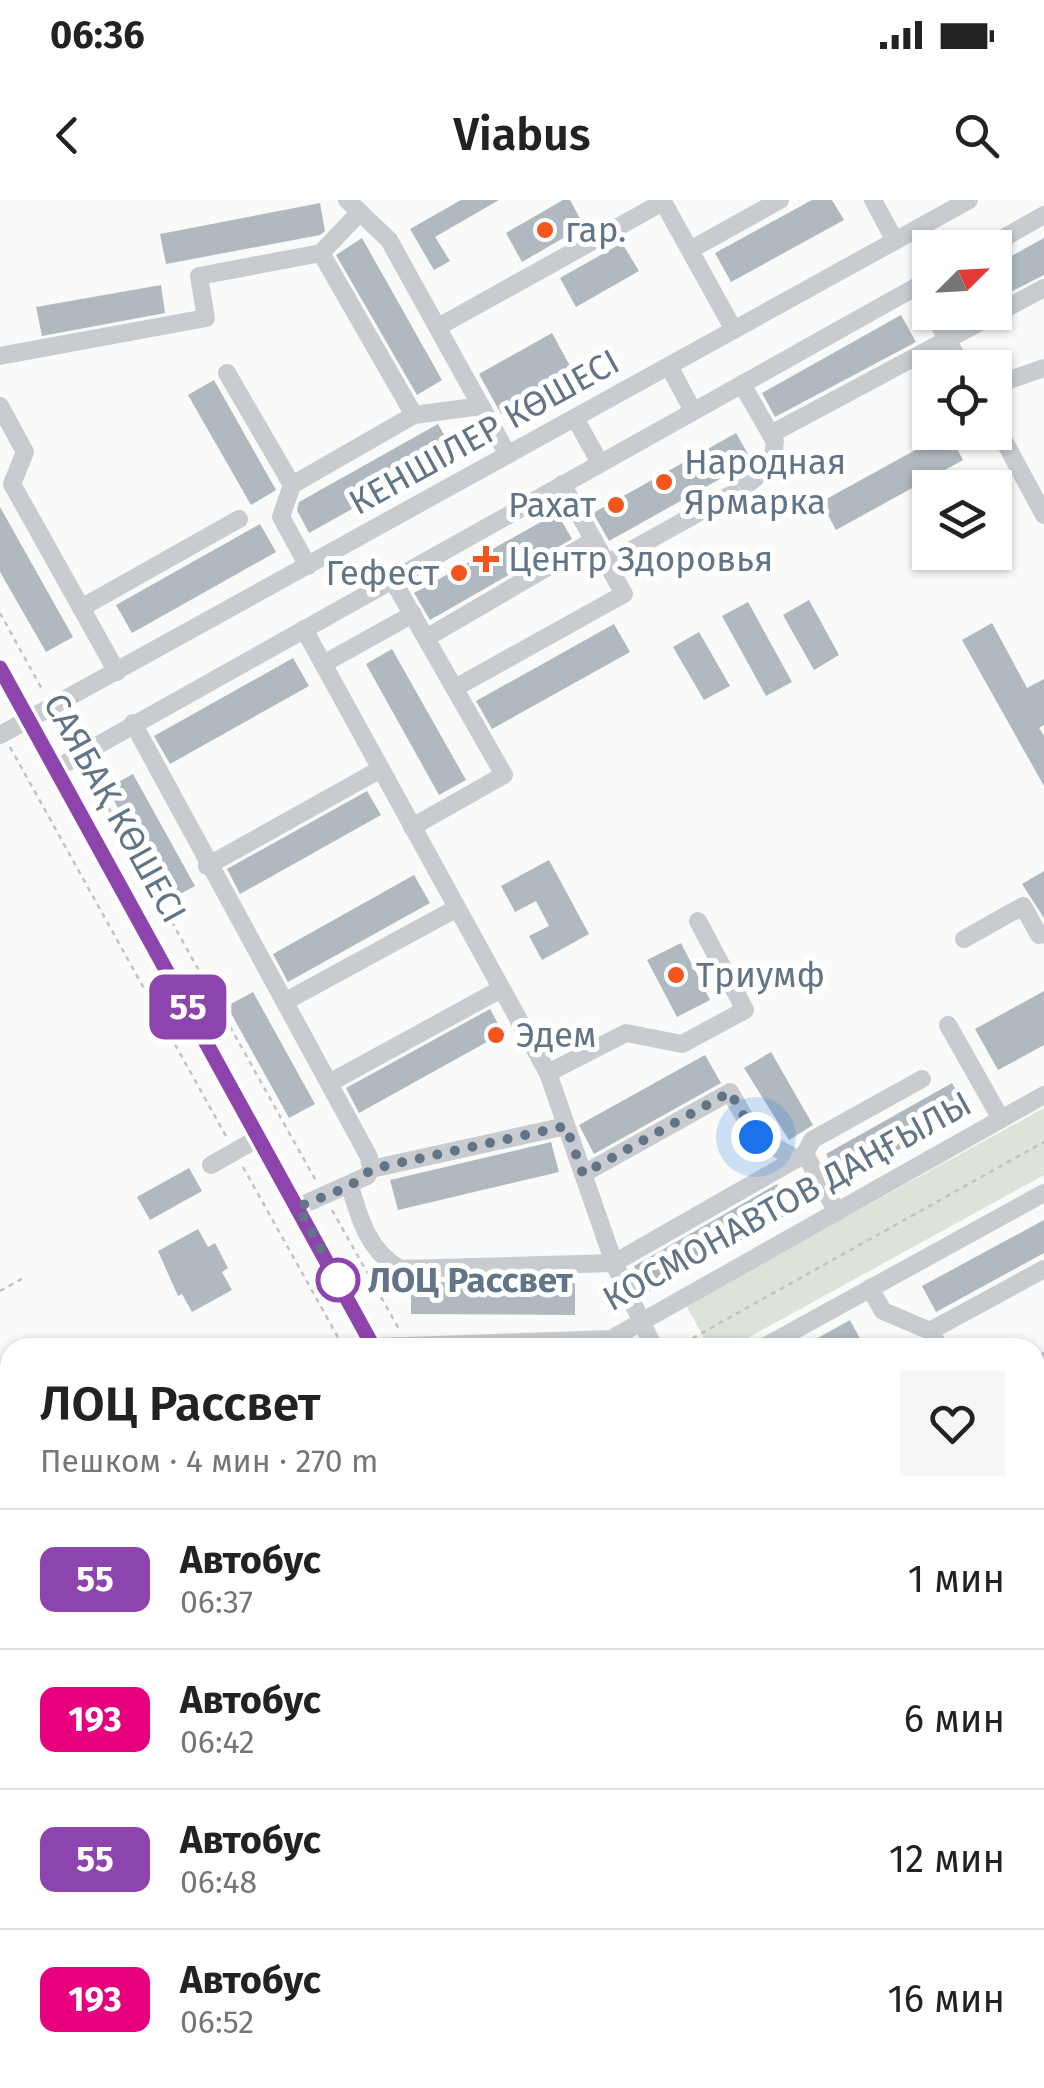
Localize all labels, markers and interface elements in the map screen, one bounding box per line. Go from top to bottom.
text: 06:36 [50,12,145,58]
icon: back [40,108,95,163]
text: Viabus [453,108,591,162]
icon: search [949,108,1004,163]
place label: гар. [565,209,627,251]
marker: гар. [534,219,556,241]
north arrow [912,230,1012,330]
map controls [912,230,1012,570]
street label: КЕНШІЛЕР КӨШЕСІ [342,340,626,524]
button: locate [912,350,1012,450]
place label: Народная Ярмарка [684,441,846,523]
button: layers [912,470,1012,570]
marker: Народная Ярмарка [653,471,675,493]
place label: Рахат [508,484,596,526]
marker: Рахат [605,494,627,516]
place label: Центр Здоровья [508,538,773,580]
marker: Центр Здоровья [473,546,499,572]
place label: Гефест [325,552,439,594]
marker: Гефест [448,562,470,584]
street label: САЯБАҚ КӨШЕСІ [35,686,195,930]
place label: Триумф [696,954,825,996]
marker: Триумф [665,964,687,986]
line badge: 55 [143,974,233,1040]
text: 55 [169,986,207,1028]
place label: Эдем [516,1014,597,1056]
marker: Эдем [485,1024,507,1046]
street label: КОСМОНАВТОВ ДАҢҒЫЛЫ [595,1082,979,1320]
your location [731,1112,781,1162]
marker: ЛОЦ Рассвет [317,1259,359,1301]
place label: ЛОЦ Рассвет [368,1259,573,1301]
button: heart [900,1371,1005,1476]
text: ЛОЦ Рассвет [40,1375,320,1433]
text: Пешком · 4 мин · 270 m [40,1442,379,1480]
text: Автобус [180,1537,321,1583]
text: 1 мин [908,1556,1005,1602]
text: 55 [76,1558,114,1600]
text: 06:37 [180,1583,253,1621]
text: Автобус [180,1677,321,1723]
text: 6 мин [904,1696,1005,1742]
text: 193 [68,1698,122,1740]
text: 06:42 [180,1723,255,1761]
text: Автобус [180,1817,321,1863]
text: 12 мин [889,1836,1005,1882]
text: 55 [76,1838,114,1880]
text: 06:48 [180,1863,257,1901]
text: Автобус [180,1957,321,2003]
text: 16 мин [887,1976,1005,2022]
text: 193 [68,1978,122,2020]
text: 06:52 [180,2003,254,2041]

